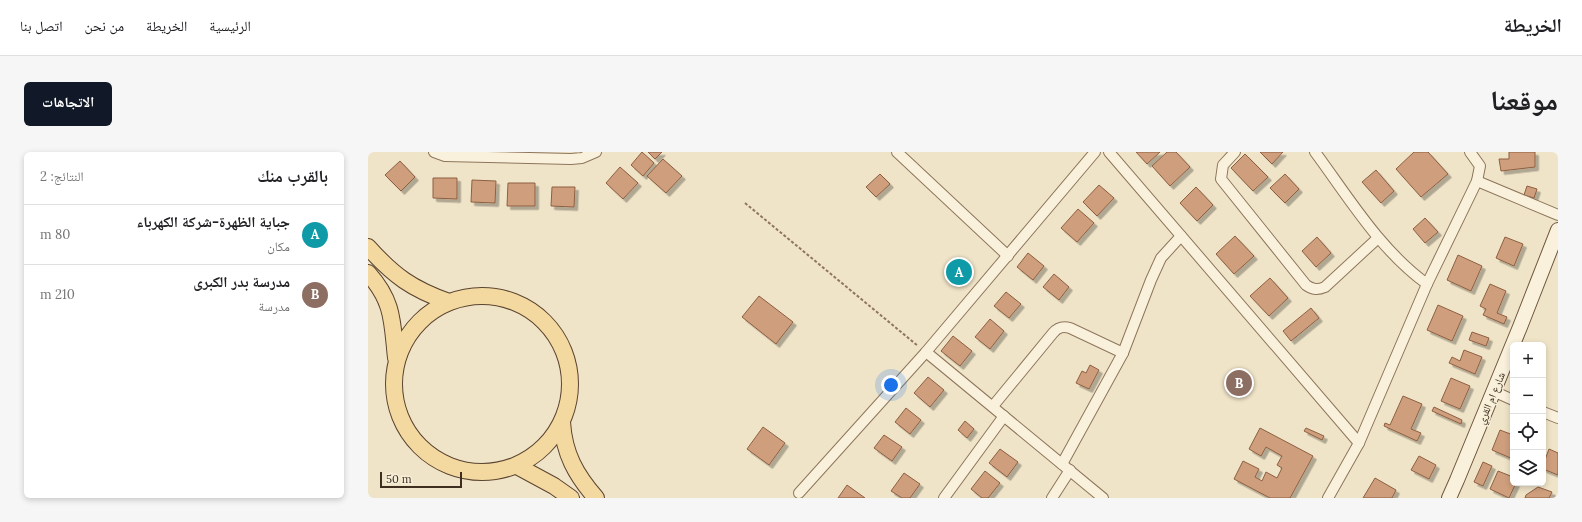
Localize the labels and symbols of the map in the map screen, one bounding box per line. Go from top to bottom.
pin: A [946,257,972,287]
pin: B [1226,368,1252,398]
street label: شارع ام القري [1474,370,1510,427]
your location [881,375,901,395]
scale bar [380,470,462,489]

